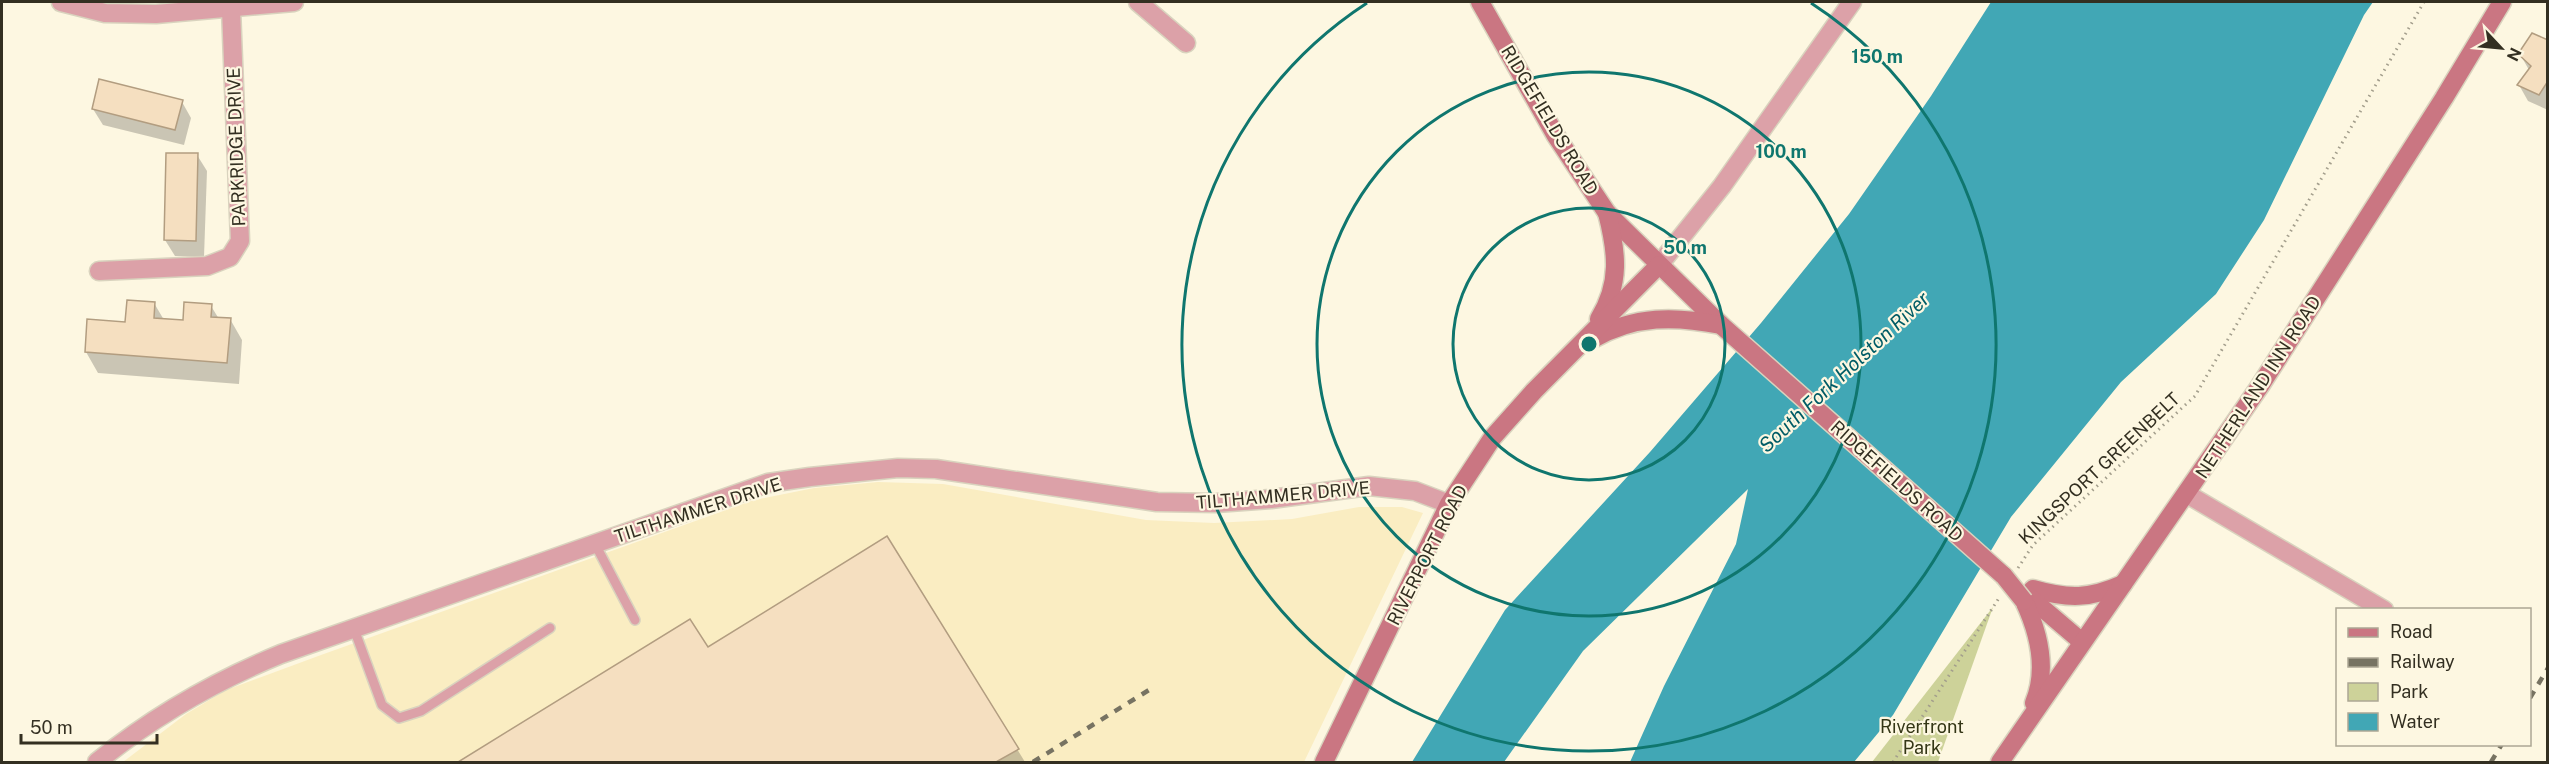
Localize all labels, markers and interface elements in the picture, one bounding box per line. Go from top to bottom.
north arrow [2471,18,2531,78]
street label: RIDGEFIELDS ROAD [1497,42,1603,198]
text: N [2503,45,2525,64]
text: 150 m [1851,46,1903,67]
street label: PARKRIDGE DRIVE [223,67,249,227]
text: 100 m [1755,141,1807,162]
text: 50 m [1663,237,1707,258]
water label: South Fork Holston River [1754,286,1935,457]
street label: NETHERLAND INN ROAD [2191,292,2325,482]
centre of rings [1579,334,1599,354]
street label: KINGSPORT GREENBELT [2014,388,2184,548]
street label: RIDGEFIELDS ROAD [1827,416,1967,546]
street label: TILTHAMMER DRIVE [612,473,784,547]
street label: TILTHAMMER DRIVE [1195,477,1371,513]
street label: RIVERPORT ROAD [1383,481,1471,629]
legend [2336,608,2531,746]
text: Road [2390,621,2433,642]
text: Railway [2390,651,2455,672]
text: Park [2390,681,2428,702]
scale bar [21,707,158,745]
text: Water [2390,711,2440,732]
park label: Riverfront Park [1880,716,1964,758]
text: 50 m [30,717,73,738]

